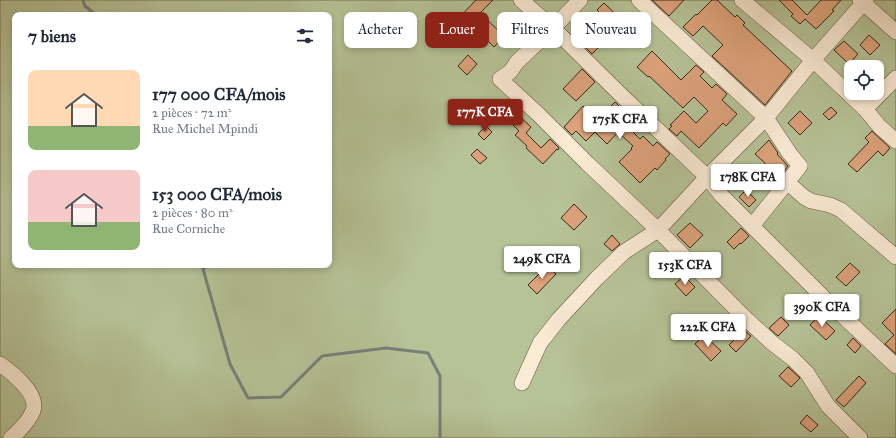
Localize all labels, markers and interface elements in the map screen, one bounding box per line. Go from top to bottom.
chip: Acheter [344,12,417,48]
chip: Louer [425,12,489,48]
chip: Filtres [497,12,563,48]
chip: Nouveau [571,12,651,48]
icon: filters [294,25,316,47]
text: 7 biens [28,26,76,47]
map controls [844,60,884,100]
button: locate [844,60,884,100]
text: 177 000 CFA/mois [152,84,286,105]
icon: home [60,86,108,134]
pin: 177K CFA [444,99,526,133]
text: 177K CFA [457,104,513,120]
text: 2 pièces · 72 m² [152,105,232,121]
pin: 175K CFA [579,106,661,140]
text: 175K CFA [592,111,648,127]
text: Rue Michel Mpindi [152,121,258,137]
pin: 178K CFA [707,164,789,198]
text: 178K CFA [720,169,776,185]
text: 153 000 CFA/mois [152,184,282,205]
icon: home [60,186,108,234]
text: 2 pièces · 80 m² [152,205,233,221]
text: Rue Corniche [152,221,225,237]
pin: 249K CFA [501,246,583,280]
text: 249K CFA [513,251,571,267]
pin: 153K CFA [644,252,726,286]
text: 153K CFA [658,257,712,273]
pin: 390K CFA [781,294,863,328]
text: 390K CFA [793,299,851,315]
pin: 222K CFA [667,314,749,348]
text: 222K CFA [680,319,736,335]

